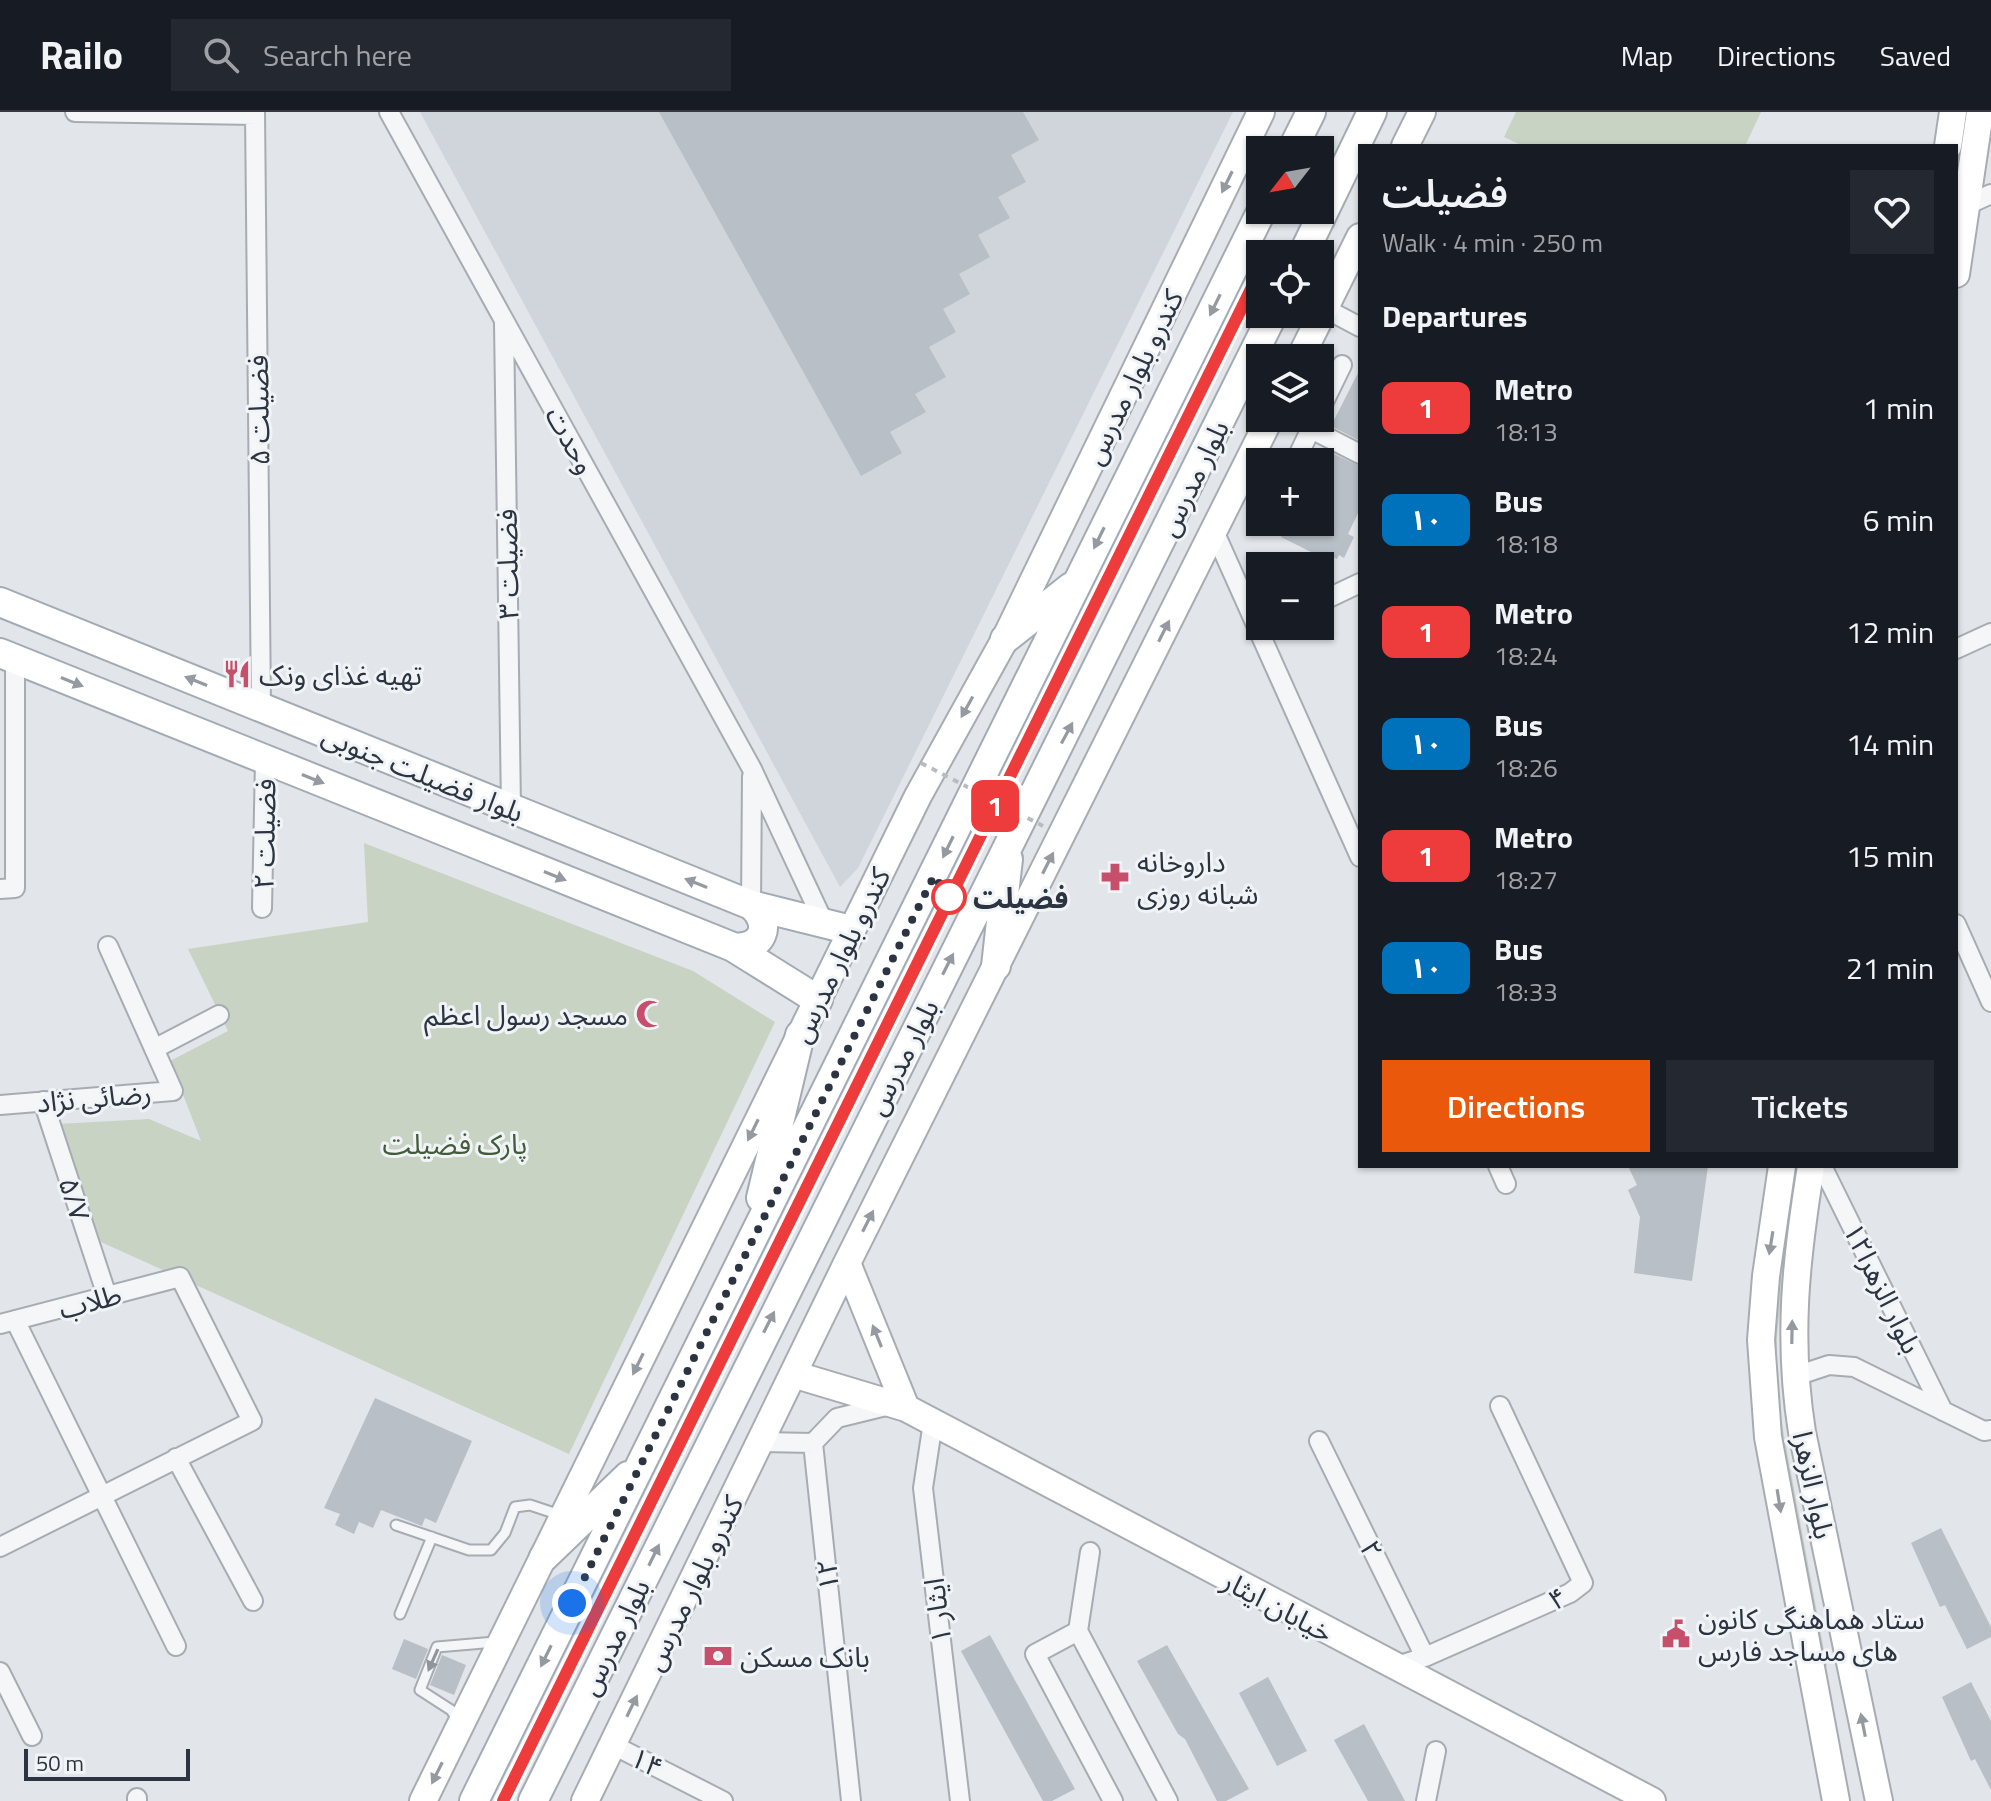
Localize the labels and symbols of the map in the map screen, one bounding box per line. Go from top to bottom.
north arrow [1246,136,1334,224]
one-way arrow [1220,171,1234,194]
street label: کندرو بلوار مدرس [1072,282,1194,472]
one-way arrow [1208,293,1222,317]
street label: فضیلت ۵ [236,354,280,466]
street label: وحدت [535,398,607,482]
street label: بلوار مدرس [1146,412,1240,544]
street label: فضیلت ۳ [485,508,529,620]
one-way arrow [1093,526,1106,549]
one-way arrow [1157,619,1171,642]
place label: تهیه غذای ونک [259,653,422,696]
restaurant icon: تهیه غذای ونک [222,659,252,689]
one-way arrow [184,674,208,687]
one-way arrow [60,676,84,689]
one-way arrow [961,696,975,718]
street label: بلوار فضیلت جنوبی [316,713,530,833]
one-way arrow [1060,721,1073,744]
one-way arrow [301,773,325,786]
street label: فضیلت ۲ [242,778,286,890]
line badge: 1 [969,780,1021,832]
one-way arrow [941,835,955,858]
place label: داروخانه شبانه روزی [1137,840,1258,915]
one-way arrow [1041,851,1054,874]
street label: کندرو بلوار مدرس [779,860,901,1050]
pharmacy icon: داروخانه شبانه روزی [1100,862,1130,892]
one-way arrow [543,870,567,883]
one-way arrow [684,876,708,889]
place label: فضیلت [973,876,1068,919]
marker: فضیلت [932,880,966,914]
one-way arrow [941,953,955,976]
street label: بلوار مدرس [854,991,950,1123]
place label: مسجد رسول اعظم [424,993,628,1037]
mosque icon: مسجد رسول اعظم [635,999,665,1029]
street label: رضائی نژاد [35,1071,153,1123]
one-way arrow [746,1119,760,1142]
park label: پارک فضیلت [383,1122,527,1165]
street label: ۵/۷ [48,1172,102,1226]
one-way arrow [862,1209,875,1232]
street label: بلوار الزهرا۱۲ [1833,1215,1933,1361]
one-way arrow [1764,1231,1777,1256]
street label: طلاب [54,1272,126,1330]
one-way arrow [763,1310,776,1333]
one-way arrow [1786,1319,1799,1344]
one-way arrow [870,1324,883,1348]
one-way arrow [632,1352,645,1375]
street label: بلوار الزهرا [1782,1427,1846,1543]
street label: کندرو بلوار مدرس [632,1488,754,1678]
one-way arrow [1773,1489,1785,1514]
street label: ۲ [1349,1532,1395,1566]
one-way arrow [647,1543,661,1567]
street label: ۱۲ [804,1557,850,1593]
street label: خیابان ایثار [1214,1558,1341,1653]
street label: بلوار مدرس [567,1571,661,1703]
street label: ۴ [1540,1575,1574,1621]
street label: ایثار ۱ [912,1576,962,1646]
your location [552,1583,592,1623]
place label: ستاد هماهنگی کانون های مساجد فارس [1698,1597,1925,1672]
public building icon: ستاد هماهنگی کانون های مساجد فارس [1661,1619,1691,1649]
place label: بانک مسکن [740,1635,870,1678]
bank icon: بانک مسکن [703,1641,733,1671]
one-way arrow [539,1645,553,1668]
one-way arrow [426,1648,439,1671]
one-way arrow [625,1694,639,1718]
one-way arrow [1856,1712,1869,1737]
street label: ۱۴ [623,1736,671,1788]
scale bar [24,1745,190,1781]
one-way arrow [430,1761,444,1784]

